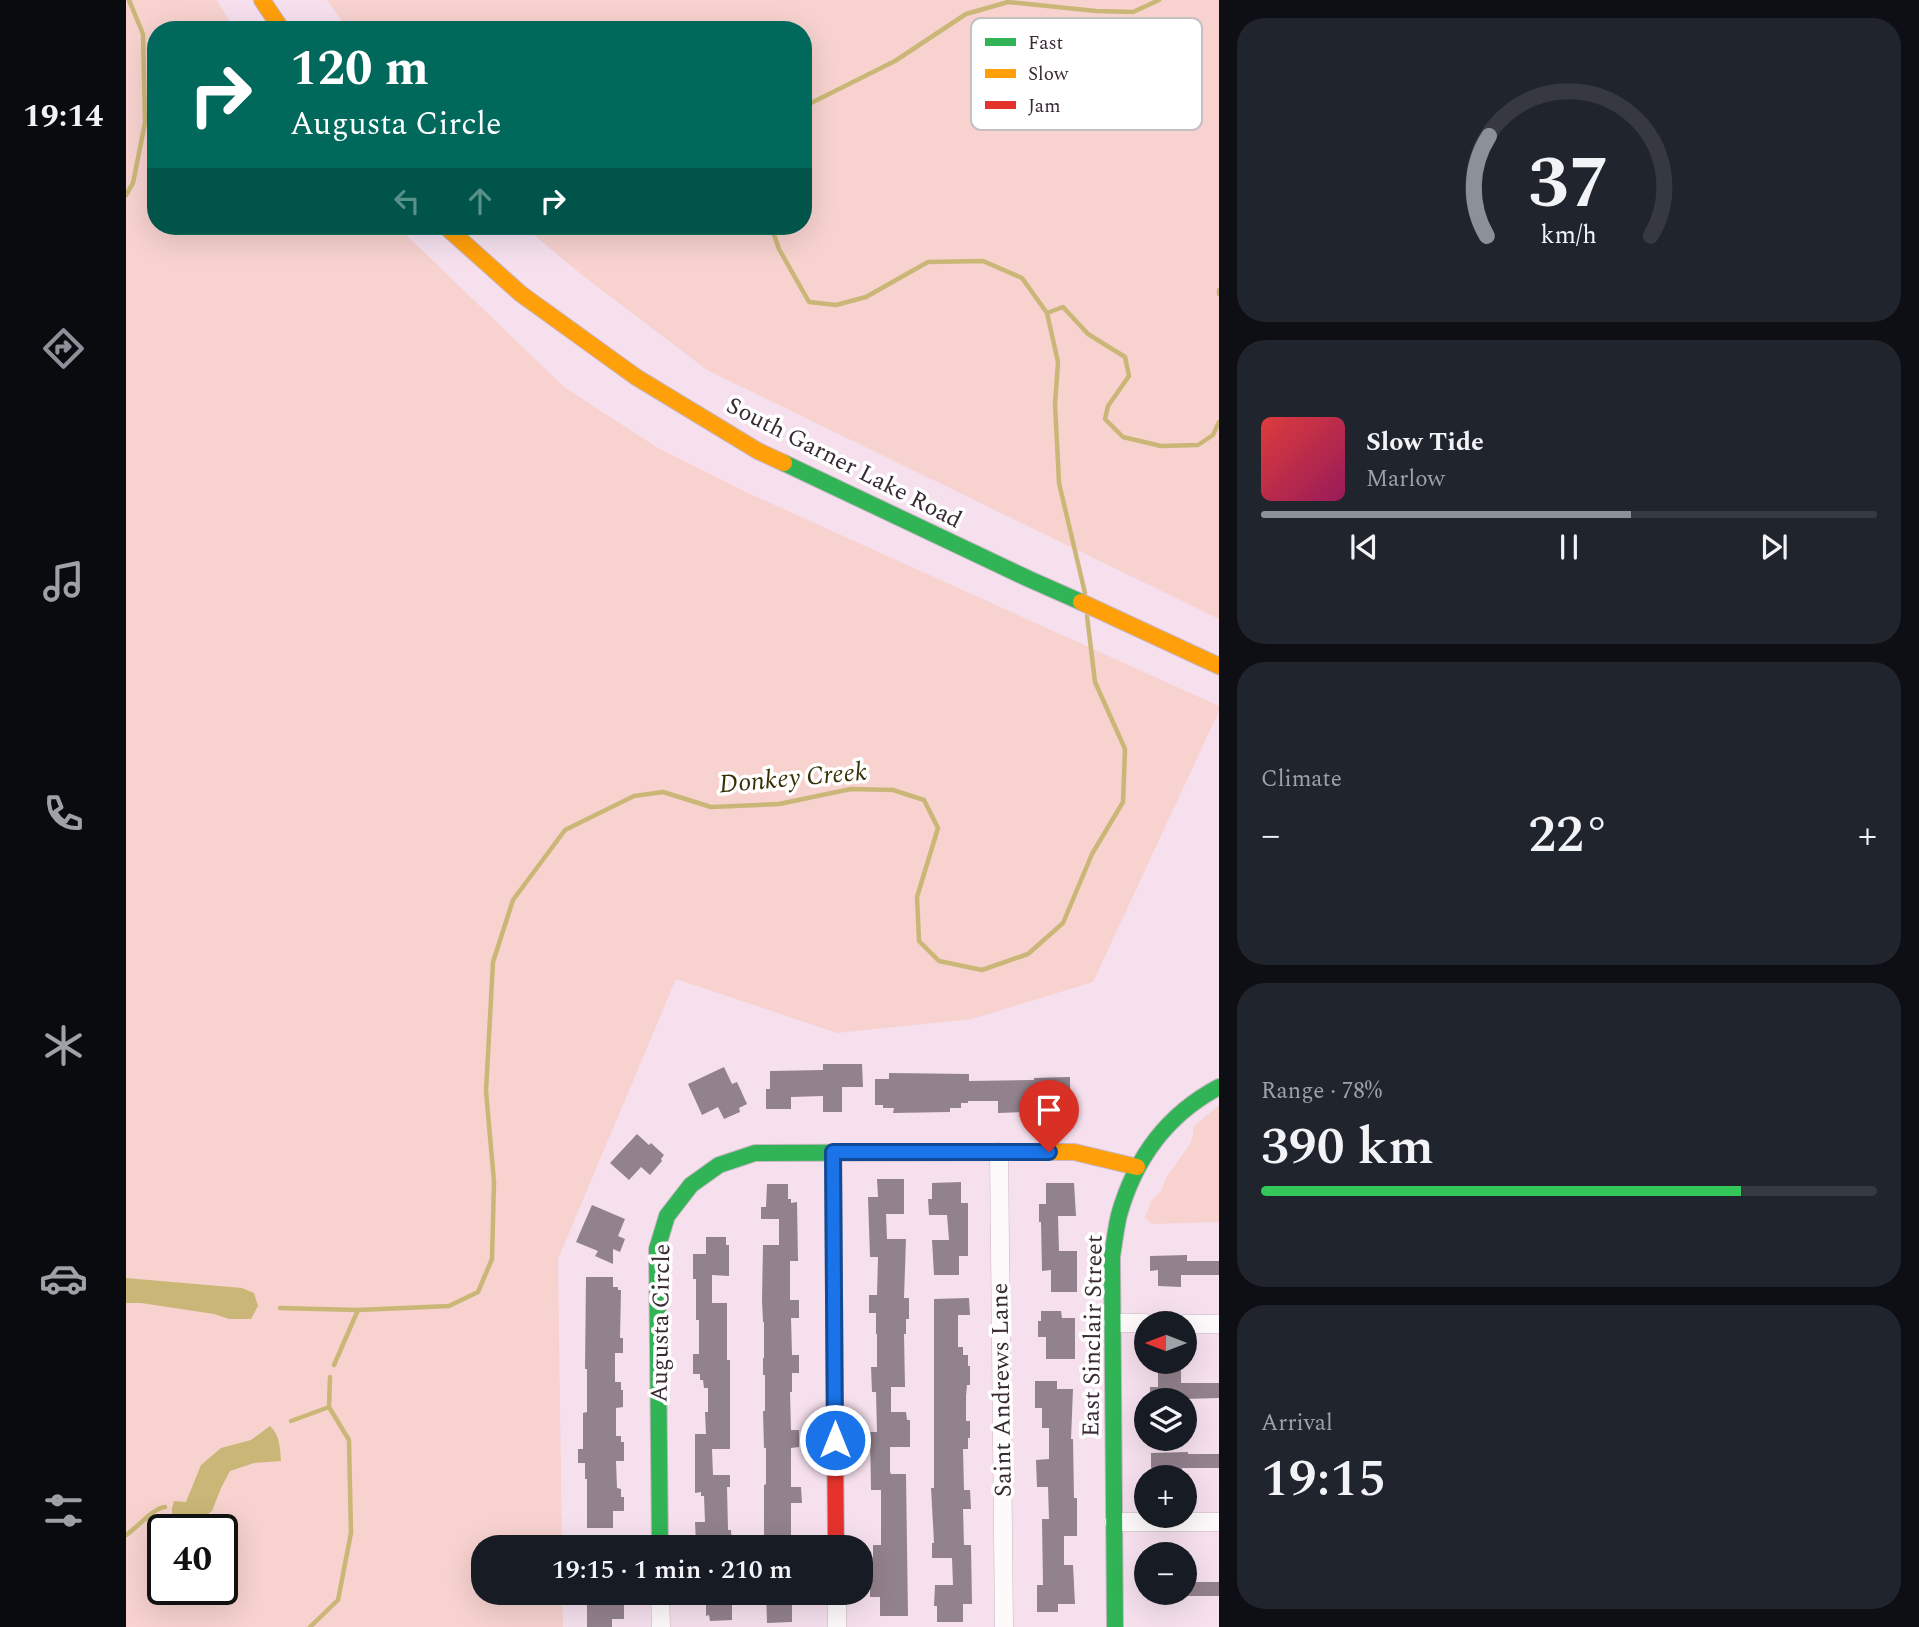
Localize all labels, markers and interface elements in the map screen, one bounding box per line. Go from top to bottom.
legend [971,18,1202,130]
text: Fast [1028,29,1064,58]
text: 120 m [290,32,429,107]
icon: right [175,49,266,140]
text: Slow [1028,60,1069,89]
text: 19:14 [23,92,103,141]
text: Jam [1028,92,1060,121]
text: Augusta Circle [290,100,501,149]
text: 37 [1528,129,1610,240]
icon: left [388,182,426,220]
icon: ahead [461,182,499,220]
icon: right [534,182,572,220]
text: km/h [1541,217,1597,255]
icon: directions [39,324,88,373]
street label: South Garner Lake Road [720,388,968,538]
text: Slow Tide [1366,422,1484,462]
text: Marlow [1366,462,1445,497]
icon: previous [1345,528,1383,566]
icon: pause [1550,528,1588,566]
icon: next [1755,528,1793,566]
icon: music [39,557,88,606]
water label: Donkey Creek [717,752,869,804]
text: Climate [1261,762,1342,797]
icon: phone [39,789,88,838]
text: 22° [1528,796,1610,875]
text: − [1261,807,1280,865]
text: + [1858,807,1877,865]
icon: climate [39,1021,88,1070]
text: Range · 78% [1261,1074,1382,1109]
pin [1019,1080,1079,1152]
icon: arrive [1030,1091,1068,1129]
text: 390 km [1261,1108,1434,1187]
street label: East Sinclair Street [1073,1234,1113,1438]
street label: Augusta Circle [642,1243,680,1403]
icon: car [39,1254,88,1303]
street label: Saint Andrews Lane [982,1282,1022,1498]
north arrow [1134,1311,1197,1374]
map controls [1134,1311,1197,1605]
button: layers [1134,1388,1197,1451]
position arrow [798,1403,872,1477]
text: Arrival [1261,1406,1333,1441]
text: 19:15 [1261,1440,1386,1519]
button: + [1134,1465,1197,1528]
icon: filters [39,1486,88,1535]
speed limit sign: 40 [147,1514,238,1605]
button: − [1134,1542,1197,1605]
text: 19:15 · 1 min · 210 m [552,1550,792,1590]

